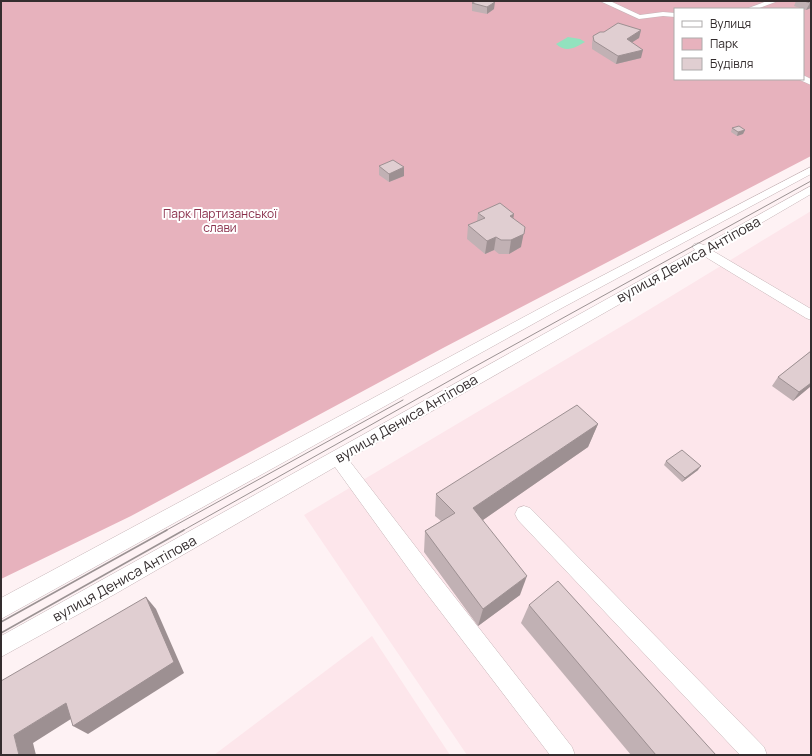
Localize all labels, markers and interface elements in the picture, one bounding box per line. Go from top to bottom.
legend [674,8,804,80]
text: Вулиця [710,15,751,32]
text: Парк [710,35,739,52]
text: Будівля [710,55,753,72]
park label: Парк Партизанської слави [163,205,278,236]
street label: вулиця Дениса Антіпова [613,211,763,307]
street label: вулиця Дениса Антіпова [331,369,481,467]
street label: вулиця Дениса Антіпова [49,530,199,626]

